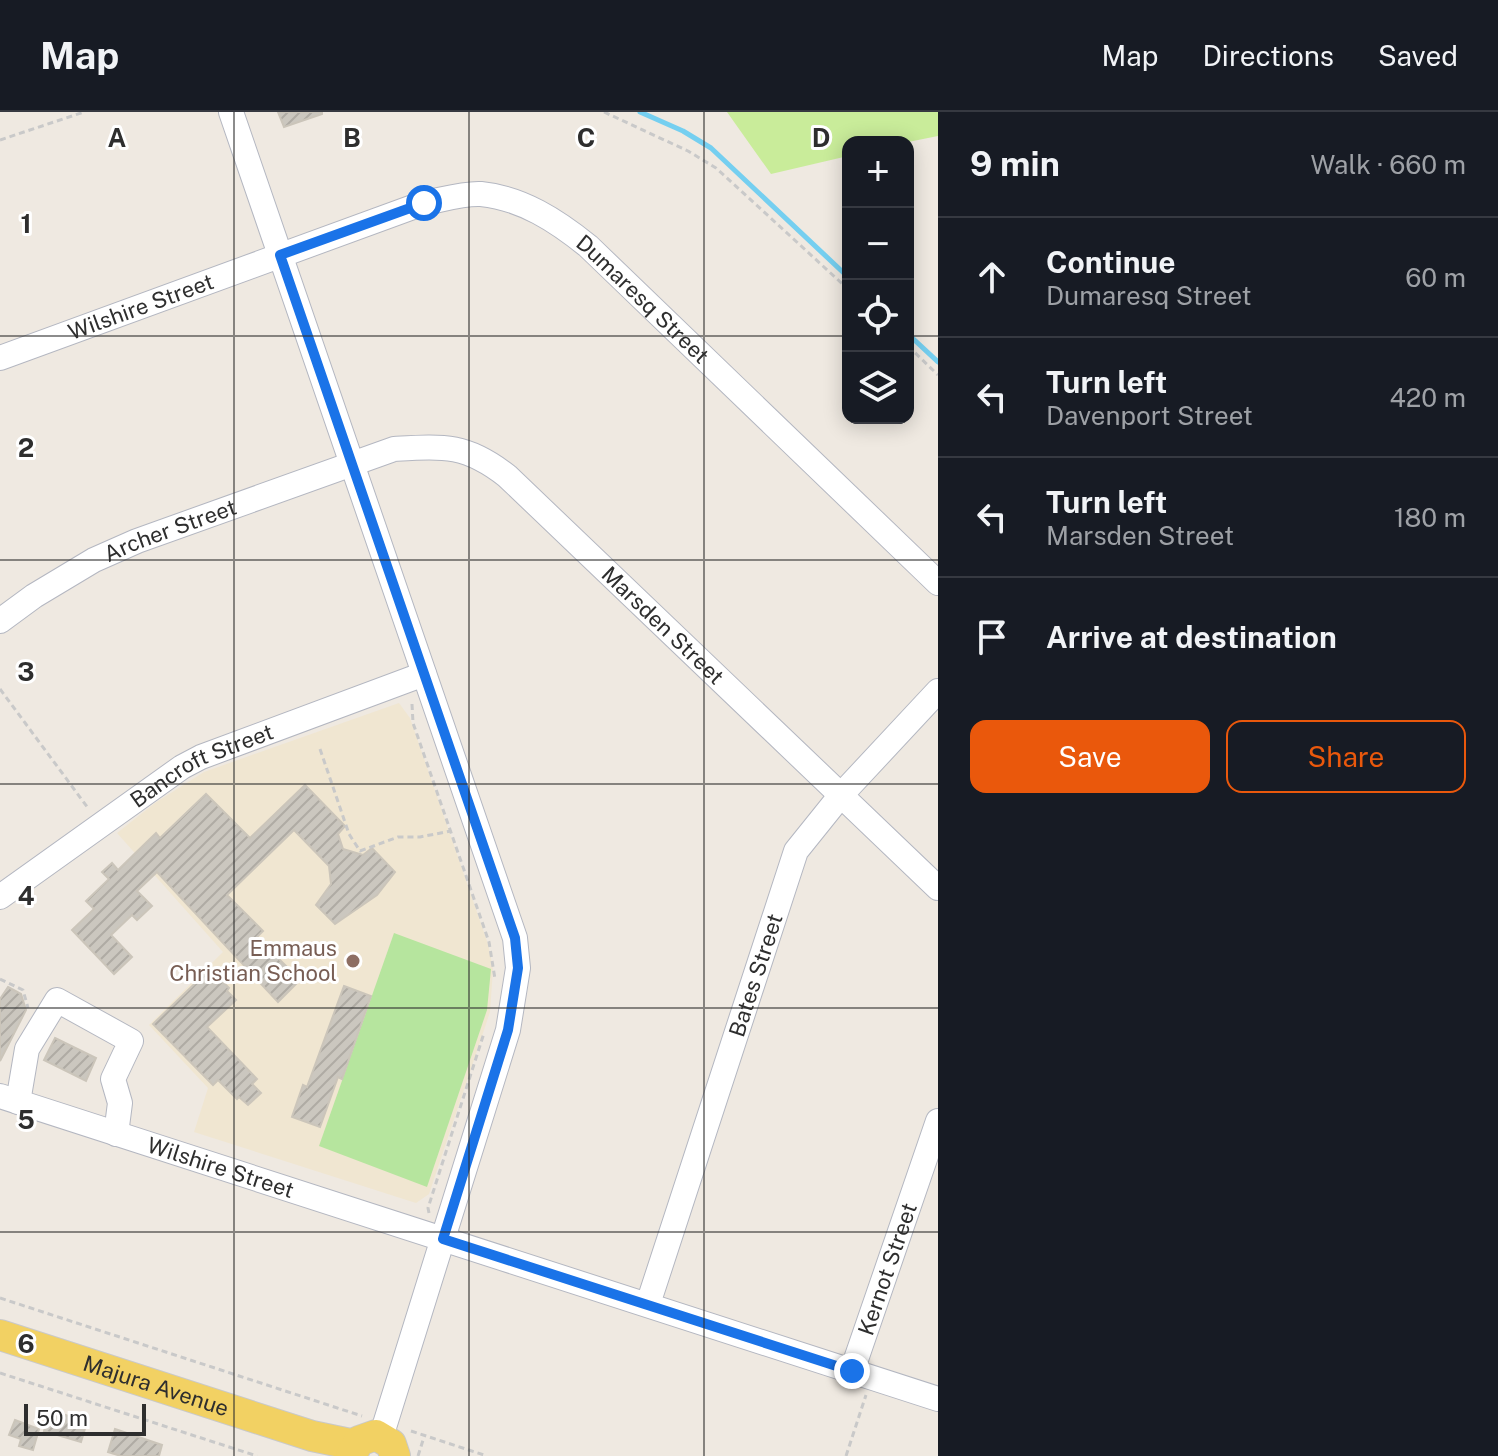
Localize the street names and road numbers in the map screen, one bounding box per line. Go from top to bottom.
street label: Dumaresq Street [571,229,715,368]
street label: Wilshire Street [65,268,217,345]
street label: Archer Street [100,494,240,567]
street label: Marsden Street [596,561,730,690]
street label: Bancroft Street [125,718,277,813]
street label: Bates Street [723,910,788,1040]
street label: Wilshire Street [144,1131,297,1203]
street label: Kernot Street [852,1199,922,1339]
street label: Majura Avenue [80,1350,232,1421]

